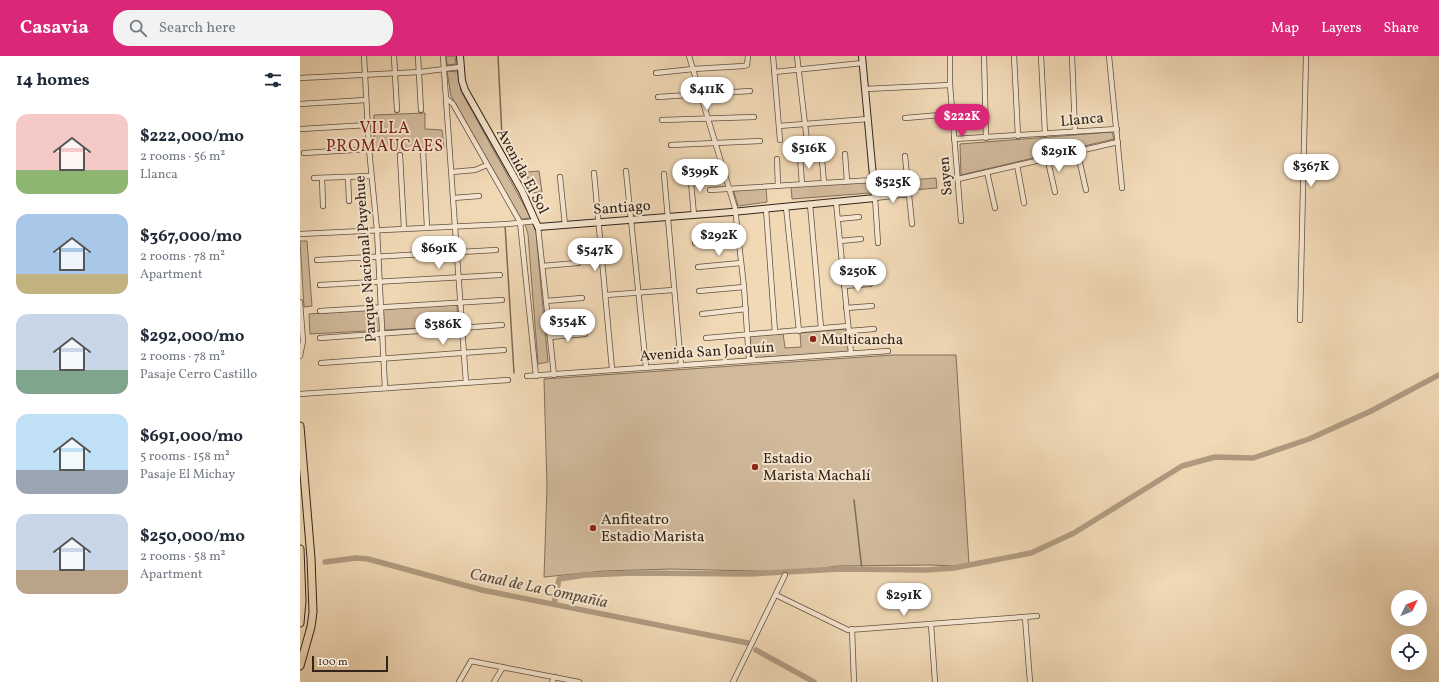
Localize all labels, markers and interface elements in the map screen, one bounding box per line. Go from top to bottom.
search box [113,10,393,46]
text: Casavia [20,15,89,41]
icon: search [127,17,149,39]
text: Search here [159,18,236,39]
text: Map [1271,19,1299,38]
text: Layers [1321,19,1361,38]
text: Share [1383,19,1419,38]
text: 14 homes [16,69,90,92]
icon: filters [262,69,284,91]
pin: $411K [679,77,735,111]
text: $411K [690,81,725,99]
pin: $222K [934,104,990,138]
text: $222K [944,108,980,126]
street label: Llanca [1060,108,1105,133]
district label: VILLA PROMAUCAES [326,118,444,158]
text: $222,000/mo [140,125,244,148]
street label: Avenida El Sol [490,125,553,218]
icon: home [48,130,96,178]
pin: $516K [781,136,837,170]
pin: $291K [1031,139,1087,173]
text: $516K [791,140,827,158]
text: $291K [1041,143,1077,161]
text: 2 rooms · 56 m² [140,148,225,166]
pin: $367K [1283,154,1339,188]
street label: Sayen [934,155,959,196]
text: $367K [1293,158,1329,176]
pin: $399K [672,159,728,193]
text: $399K [681,163,719,181]
text: Llanca [140,166,178,184]
pin: $525K [865,170,921,204]
text: $525K [875,174,911,192]
street label: Parque Nacional Puyehue [350,175,383,343]
street label: Santiago [593,196,652,221]
pin: $292K [691,223,747,257]
text: $367,000/mo [140,225,242,248]
text: $292K [700,227,738,245]
icon: home [48,230,96,278]
pin: $691K [411,236,467,270]
pin: $547K [567,238,623,272]
text: $691K [421,240,457,258]
text: $547K [577,242,613,260]
text: 2 rooms · 78 m² [140,248,225,266]
pin: $250K [830,259,886,293]
text: $250K [839,263,877,281]
text: Apartment [140,266,203,284]
pin: $354K [540,309,596,343]
pin: $386K [415,312,471,346]
text: $354K [549,313,587,331]
text: $386K [424,316,462,334]
text: $292,000/mo [140,325,245,348]
icon: home [48,330,96,378]
place label: Multicancha [821,330,903,351]
marker: Multicancha [808,334,818,344]
street label: Avenida San Joaquín [639,337,775,368]
text: 2 rooms · 78 m² [140,348,225,366]
text: Pasaje Cerro Castillo [140,366,257,384]
text: $691,000/mo [140,425,243,448]
icon: home [48,430,96,478]
text: 5 rooms · 158 m² [140,448,230,466]
place label: Estadio Marista Machalí [763,449,871,487]
marker: Estadio Marista Machalí [750,462,760,472]
text: Pasaje El Michay [140,466,235,484]
place label: Anfiteatro Estadio Marista [601,510,705,548]
marker: Anfiteatro Estadio Marista [588,523,598,533]
text: $250,000/mo [140,525,245,548]
icon: home [48,530,96,578]
text: 2 rooms · 58 m² [140,548,225,566]
water label: Canal de La Compañía [467,564,610,614]
text: Apartment [140,566,203,584]
pin: $291K [876,583,932,617]
text: $291K [886,587,922,605]
north arrow [1391,590,1427,626]
map controls [1391,590,1427,670]
button: locate [1391,634,1427,670]
scale bar [312,654,388,673]
text: 100 m [318,655,348,670]

